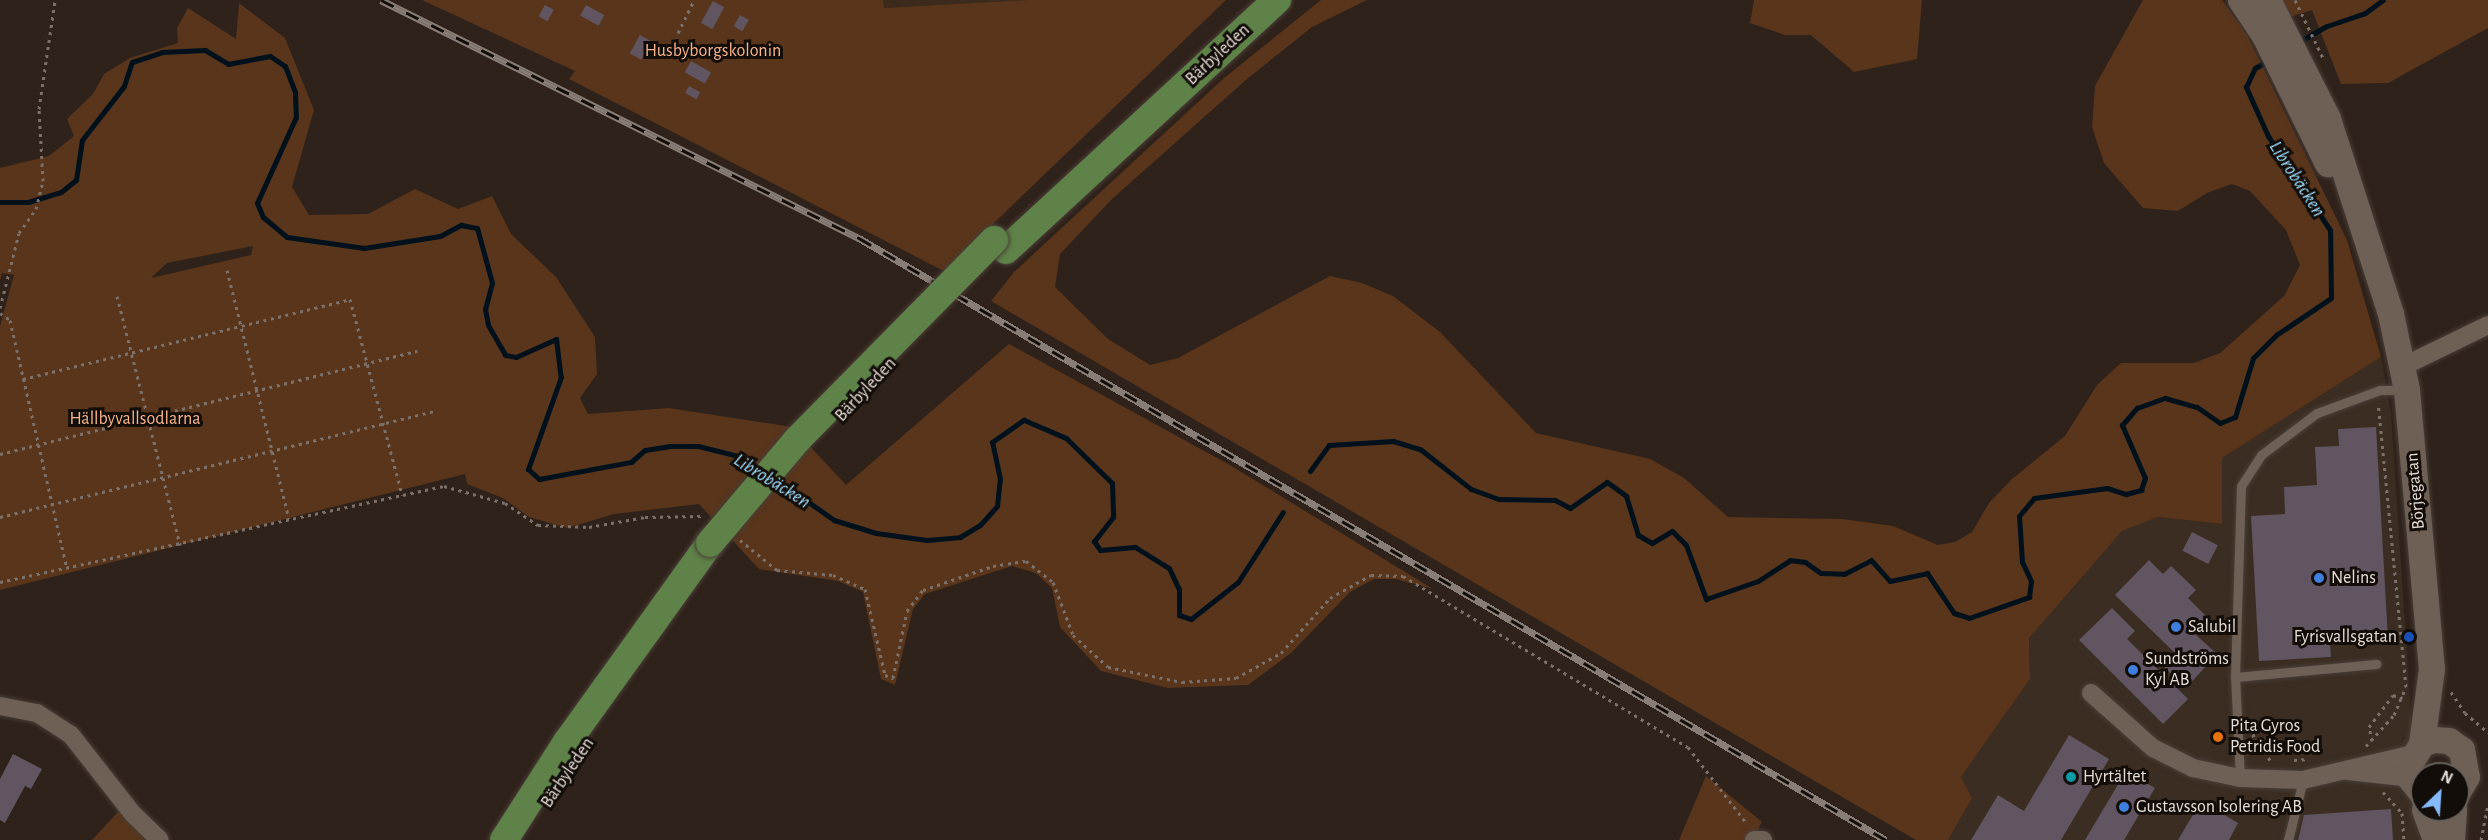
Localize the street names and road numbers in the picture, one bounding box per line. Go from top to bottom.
street label: Bärbyleden [1181,20,1255,90]
street label: Bärbyleden [831,353,901,427]
street label: Börjegatan [2402,452,2430,530]
street label: Bärbyleden [537,734,599,812]

